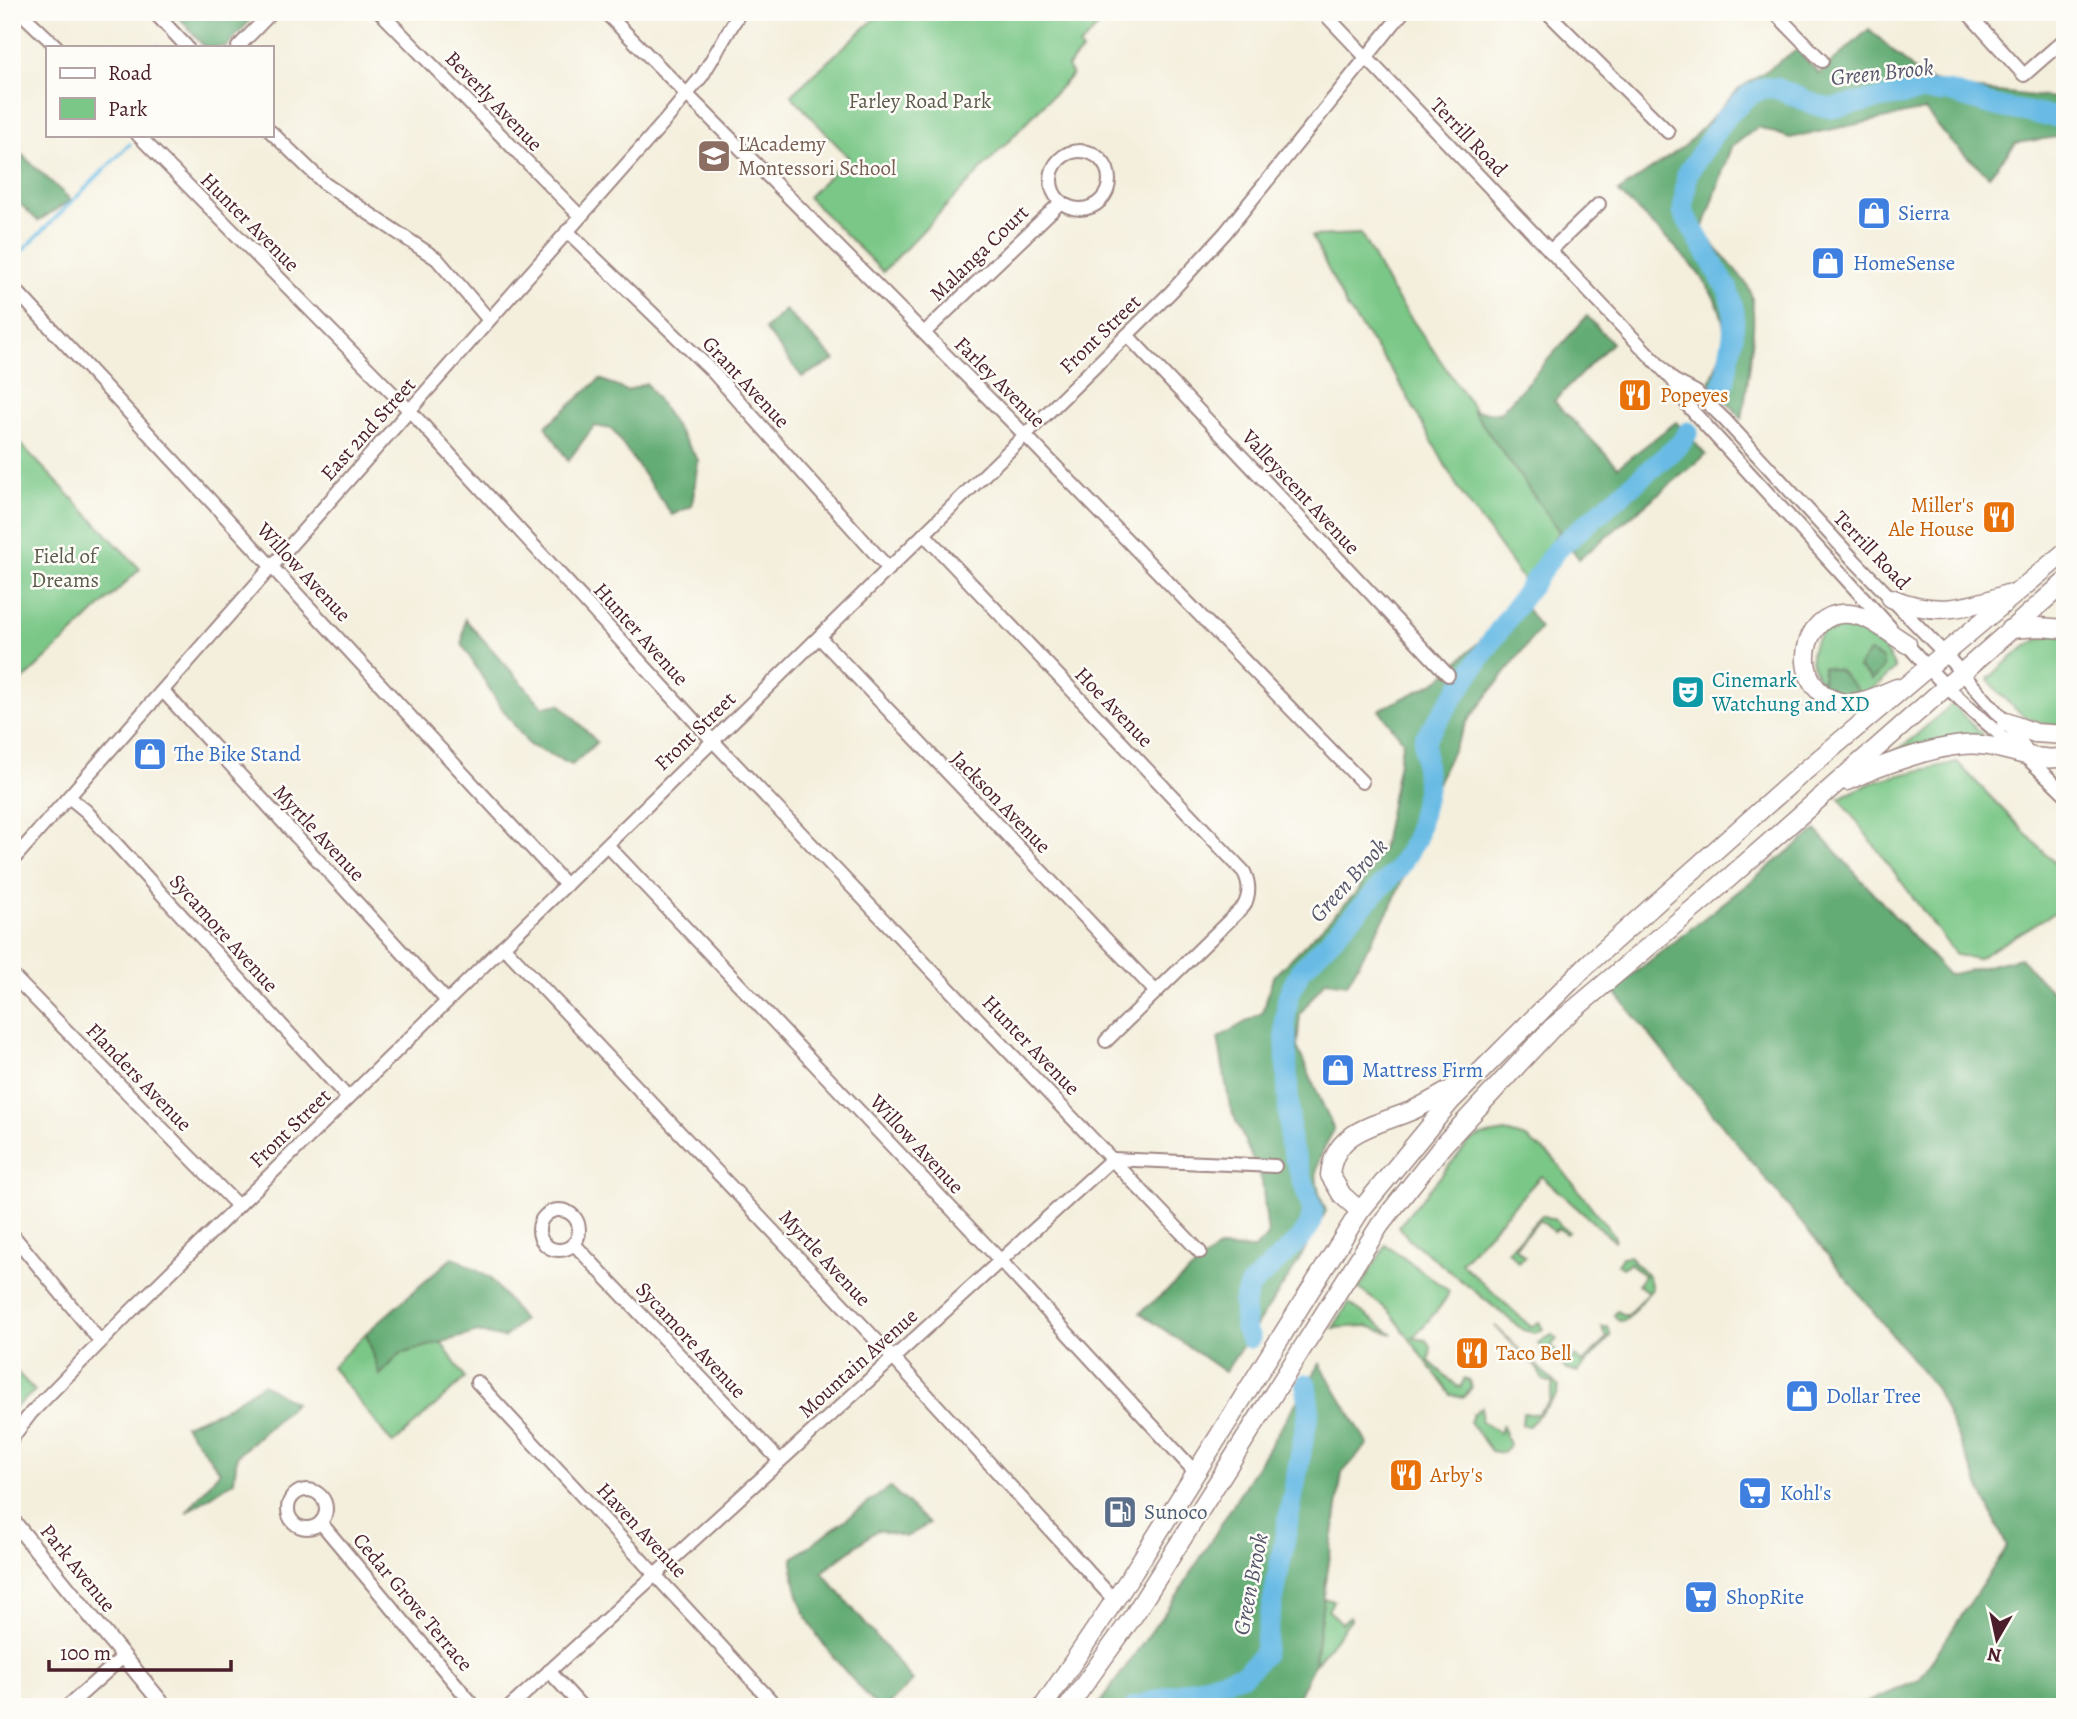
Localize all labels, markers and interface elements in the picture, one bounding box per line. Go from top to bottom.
street label: Beverly Avenue [439,45,549,157]
legend [46,46,273,136]
water label: Green Brook [1829,52,1935,93]
text: Road [108,59,152,87]
park label: Farley Road Park [848,87,992,115]
street label: Terrill Road [1424,91,1514,183]
text: Park [108,95,148,123]
place label: L'Academy Montessori School [738,130,896,182]
school or university icon: L'Academy Montessori School [695,137,733,175]
street label: Hunter Avenue [194,166,306,278]
shop icon: Sierra [1855,194,1893,232]
street label: Malanga Court [923,199,1035,307]
place label: Sierra [1898,199,1950,227]
shop icon: HomeSense [1809,244,1847,282]
place label: HomeSense [1853,249,1955,277]
street label: Front Street [1053,288,1147,380]
street label: Grant Avenue [696,330,796,434]
street label: Farley Avenue [948,330,1052,434]
street label: East 2nd Street [314,371,422,487]
restaurant icon: Popeyes [1616,376,1654,414]
place label: Popeyes [1660,381,1728,409]
street label: Valleyscent Avenue [1235,423,1366,561]
place label: Miller's Ale House [1887,491,1974,543]
restaurant icon: Miller's Ale House [1980,498,2018,536]
street label: Terrill Road [1827,504,1917,596]
street label: Willow Avenue [250,515,357,628]
park label: Field of Dreams [31,542,100,594]
street label: Hunter Avenue [587,576,695,692]
street label: Hoe Avenue [1069,661,1159,753]
place label: Cinemark Watchung and XD [1711,666,1870,718]
theatre icon: Cinemark Watchung and XD [1669,673,1707,711]
street label: Front Street [648,685,742,777]
shop icon: The Bike Stand [131,735,169,773]
place label: The Bike Stand [174,740,302,768]
street label: Jackson Avenue [945,745,1057,859]
street label: Myrtle Avenue [267,778,371,888]
water label: Green Brook [1302,832,1394,929]
street label: Sycamore Avenue [163,868,285,998]
street label: Hunter Avenue [976,989,1086,1101]
street label: Flanders Avenue [80,1017,198,1137]
shop icon: Mattress Firm [1319,1051,1357,1089]
place label: Mattress Firm [1362,1056,1483,1084]
street label: Front Street [243,1082,337,1174]
street label: Willow Avenue [863,1087,970,1200]
street label: Myrtle Avenue [773,1203,877,1313]
street label: Sycamore Avenue [630,1276,752,1404]
street label: Mountain Avenue [792,1302,924,1424]
restaurant icon: Taco Bell [1453,1334,1491,1372]
place label: Taco Bell [1496,1339,1571,1367]
shop icon: Dollar Tree [1783,1377,1821,1415]
place label: Dollar Tree [1826,1382,1921,1410]
restaurant icon: Arby's [1387,1456,1425,1494]
place label: Arby's [1429,1461,1483,1489]
supermarket icon: Kohl's [1736,1474,1774,1512]
street label: Haven Avenue [590,1476,694,1584]
place label: Kohl's [1780,1479,1832,1507]
fuel station icon: Sunoco [1101,1493,1139,1531]
place label: Sunoco [1144,1498,1208,1526]
street label: Park Avenue [34,1518,122,1618]
street label: Cedar Grove Terrace [347,1527,479,1677]
water label: Green Brook [1225,1530,1276,1638]
supermarket icon: ShopRite [1682,1578,1720,1616]
place label: ShopRite [1726,1583,1804,1611]
north arrow [1962,1604,2032,1674]
scale bar [49,1628,231,1672]
text: 100 m [60,1639,111,1667]
text: N [1985,1641,2003,1669]

